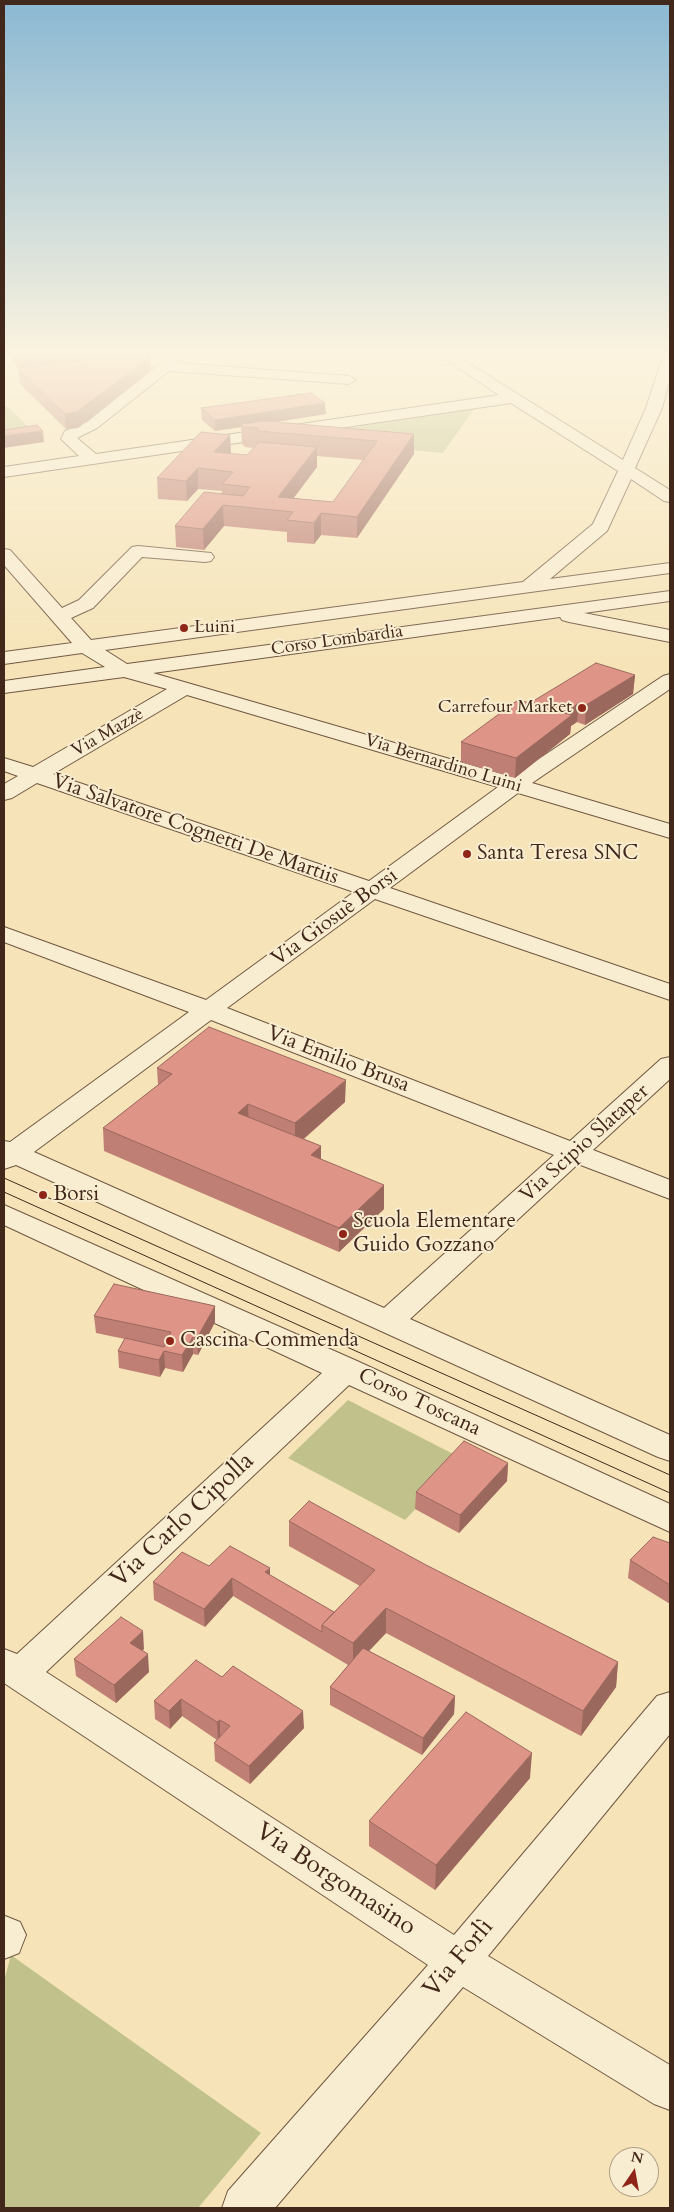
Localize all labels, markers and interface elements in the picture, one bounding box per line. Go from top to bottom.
place label: Luini [194,617,235,639]
street label: Corso Lombardia [270,621,404,661]
marker: Luini [178,622,190,634]
place label: Carrefour Market [438,697,572,719]
marker: Carrefour Market [576,702,588,714]
street label: Via Mazzè [68,704,148,762]
street label: Via Bernardino Luini [362,730,524,798]
street label: Via Salvatore Cognetti De Martiis [49,769,341,891]
place label: Santa Teresa SNC [477,841,638,867]
marker: Santa Teresa SNC [461,848,473,860]
street label: Via Giosuè Borsi [267,864,403,972]
street label: Via Emilio Brusa [263,1021,413,1099]
street label: Via Scipio Slataper [515,1079,655,1209]
place label: Borsi [53,1182,99,1208]
marker: Borsi [37,1189,49,1201]
place label: Scuola Elementare Guido Gozzano [353,1209,516,1259]
marker: Scuola Elementare Guido Gozzano [337,1228,349,1240]
place label: Cascina Commenda [180,1328,359,1354]
marker: Cascina Commenda [164,1335,176,1347]
street label: Corso Toscana [354,1364,484,1442]
street label: Via Carlo Cipolla [105,1447,261,1595]
street label: Via Borgomasino [249,1817,421,1943]
street label: Via Forlì [418,1914,500,2004]
north arrow [609,2147,659,2197]
text: N [629,2147,645,2168]

